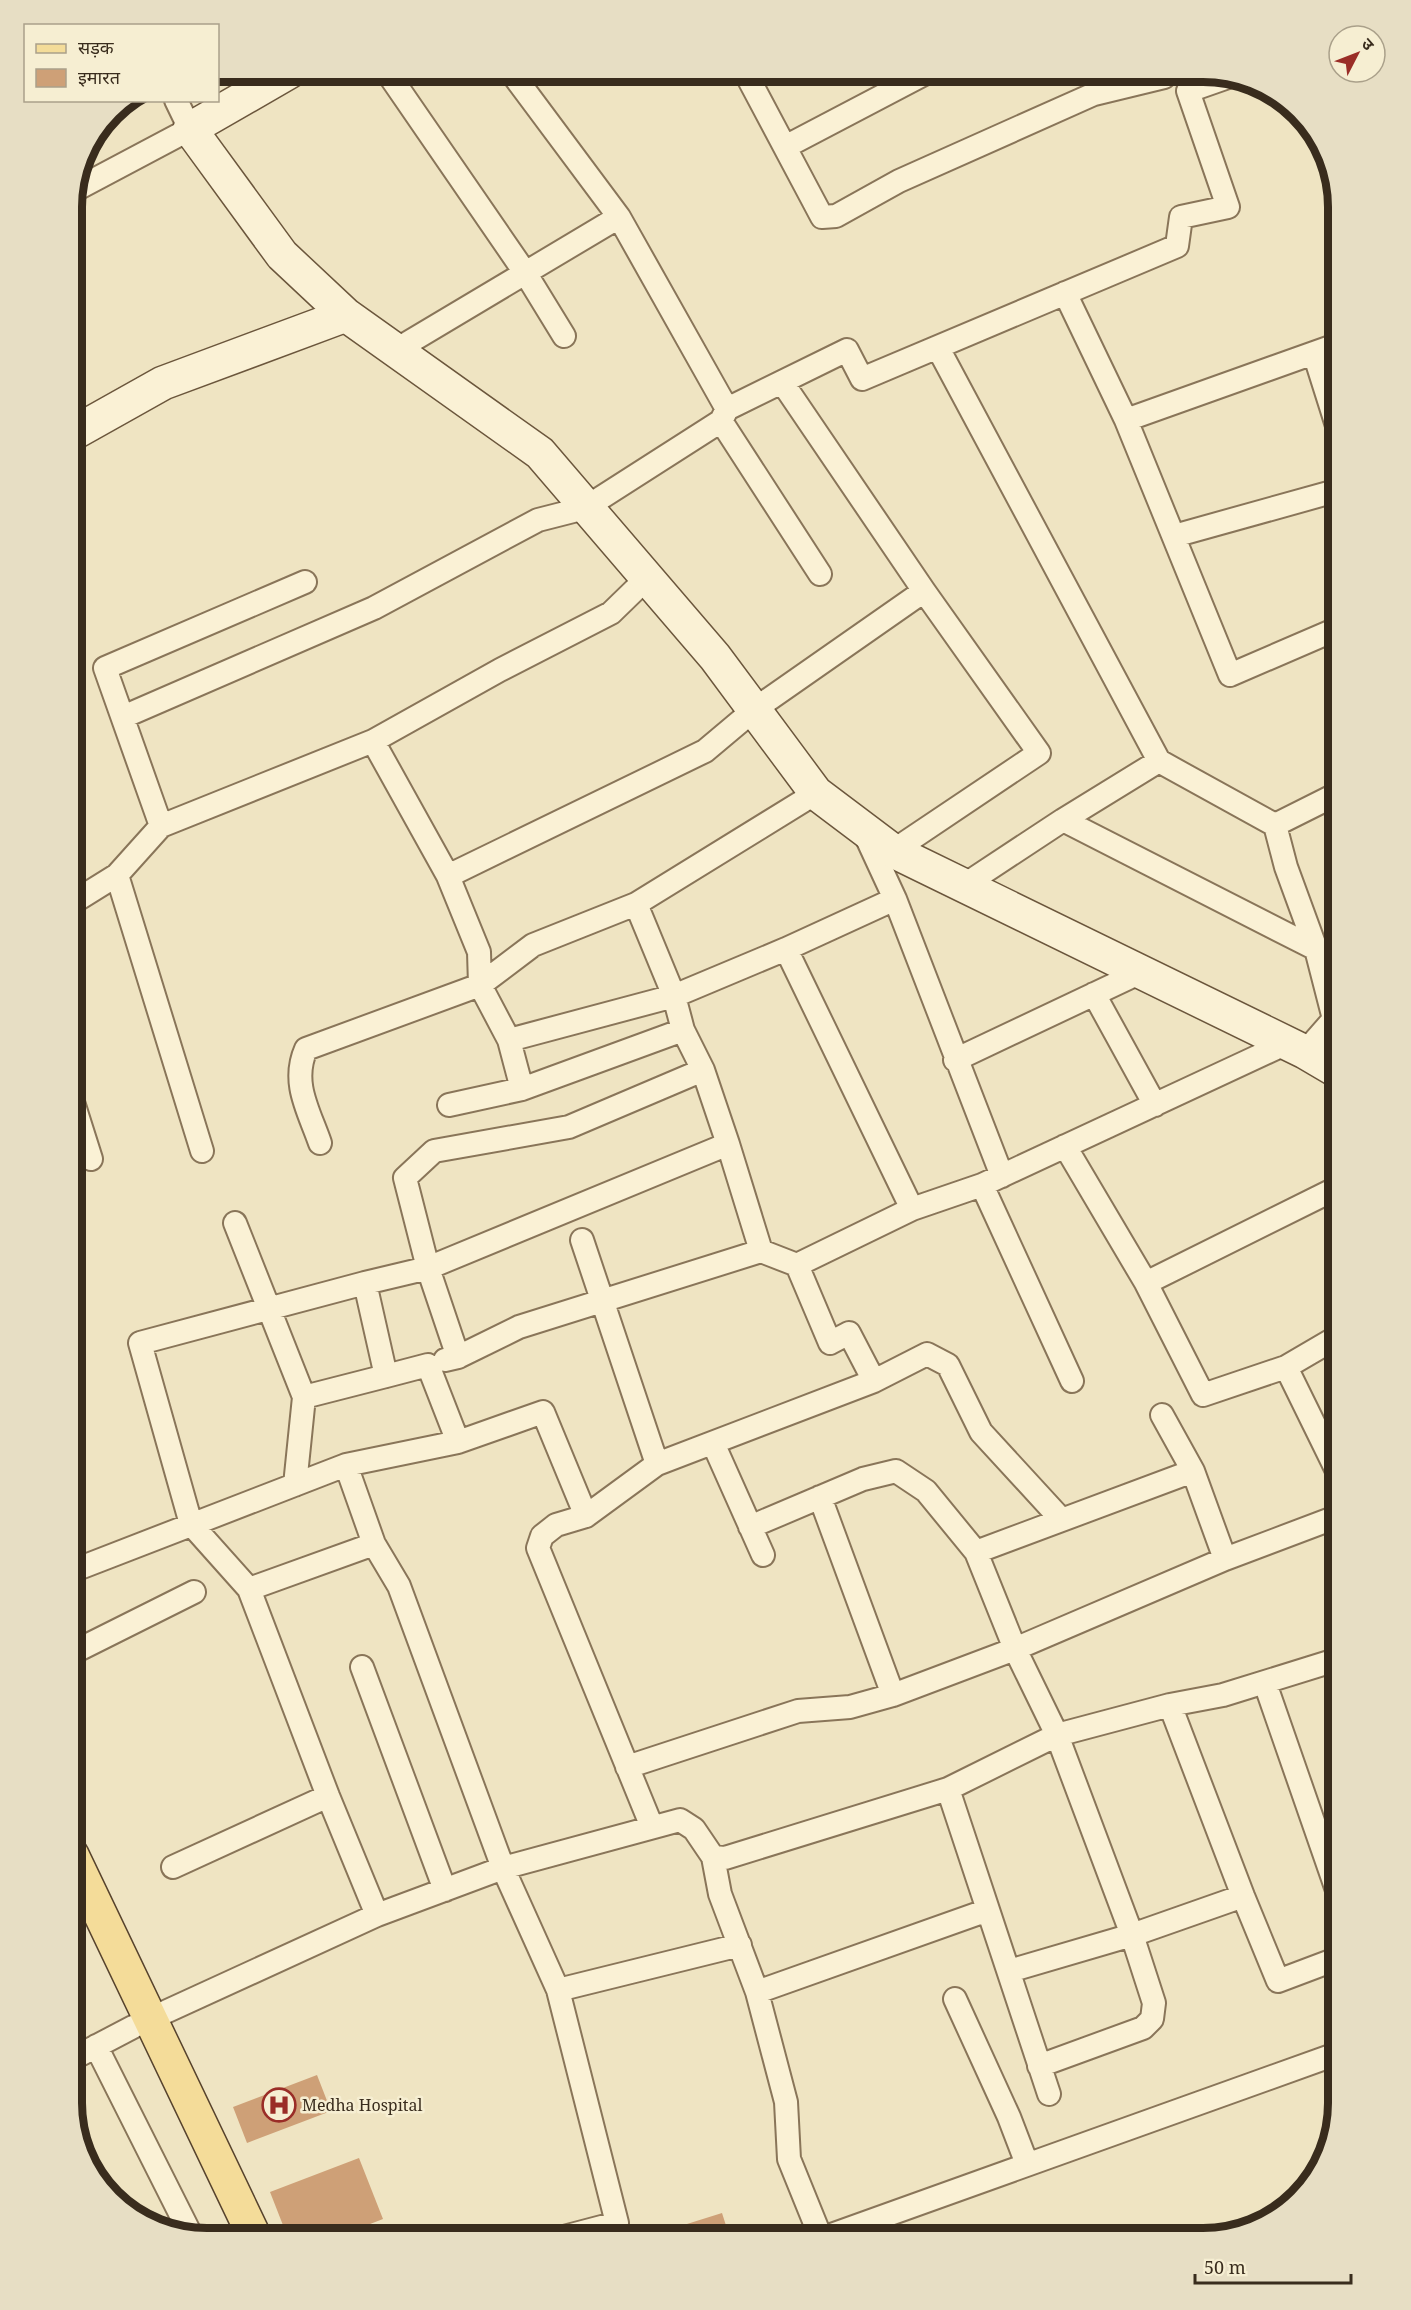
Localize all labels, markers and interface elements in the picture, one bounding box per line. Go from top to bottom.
legend [24,24,219,102]
north arrow [1327,24,1387,84]
text: उ [1357,33,1380,55]
text: सड़क [78,35,115,59]
text: इमारत [78,65,121,89]
hospital icon: Medha Hospital [261,2087,297,2123]
place label: Medha Hospital [302,2094,422,2116]
scale bar [1195,2247,1351,2285]
text: 50 m [1204,2255,1246,2279]

